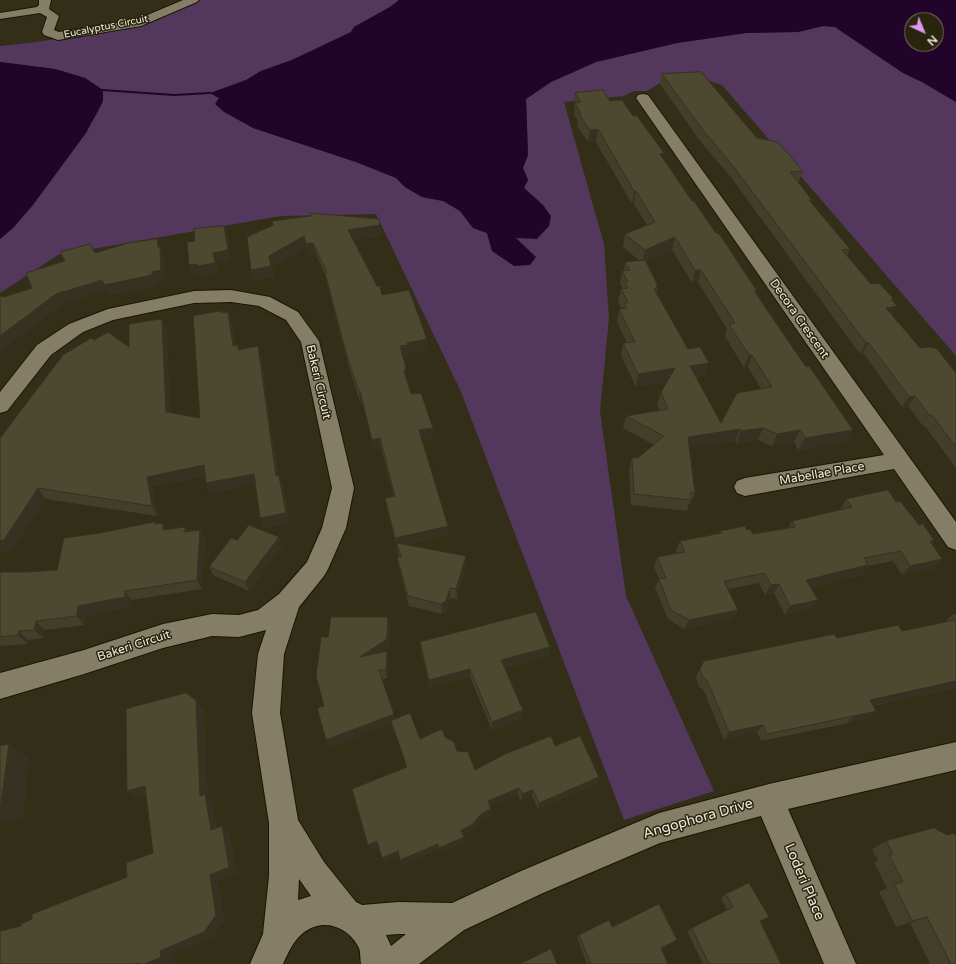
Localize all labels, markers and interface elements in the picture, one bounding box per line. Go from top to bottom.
north arrow [904,12,944,52]
street label: Eucalyptus Circuit [63,13,149,41]
text: N [924,33,940,48]
street label: Decora Crescent [766,276,832,362]
street label: Bakeri Circuit [302,343,334,421]
street label: Mabellae Place [778,459,866,489]
street label: Bakeri Circuit [96,627,172,665]
street label: Angophora Drive [641,795,755,843]
street label: Loderi Place [780,841,828,923]

